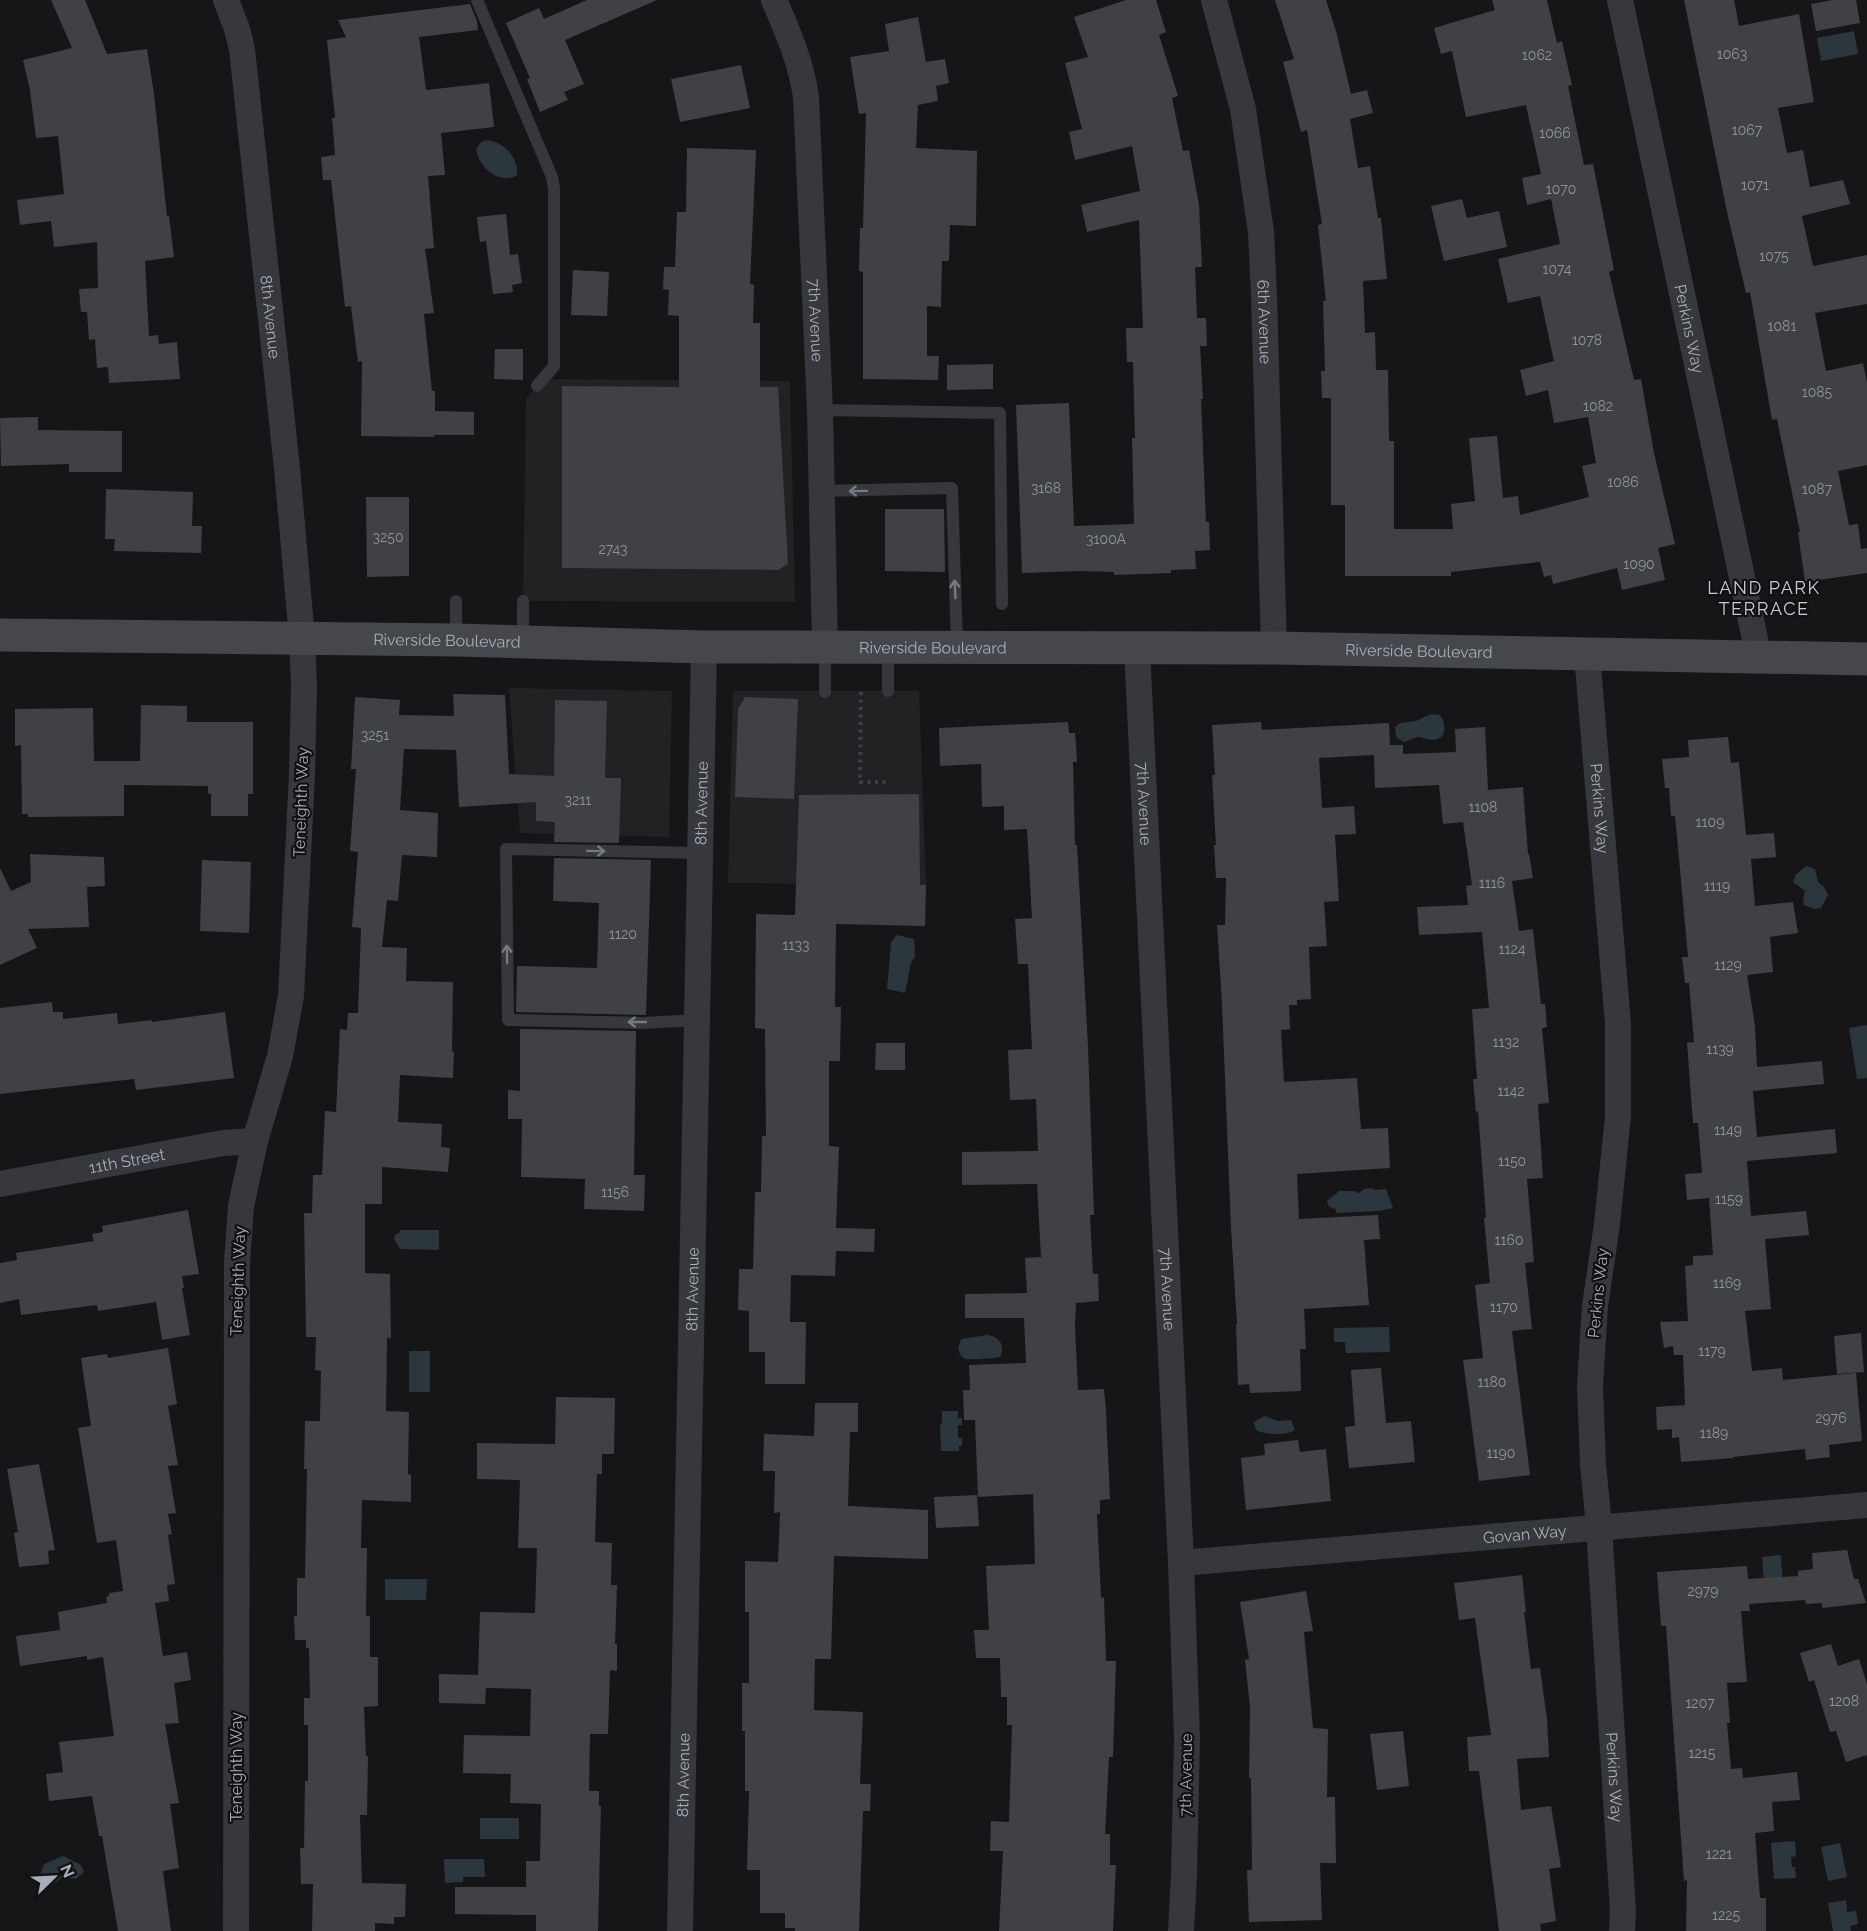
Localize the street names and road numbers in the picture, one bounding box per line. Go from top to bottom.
street label: 8th Avenue [257,274,285,360]
street label: 7th Avenue [805,278,827,362]
street label: 6th Avenue [1254,279,1275,364]
street label: Perkins Way [1671,283,1708,375]
street label: Riverside Boulevard [373,630,521,651]
street label: Riverside Boulevard [859,638,1007,657]
street label: Riverside Boulevard [1345,640,1493,662]
street label: Teneighth Way [290,746,312,857]
street label: 8th Avenue [691,761,711,845]
street label: 7th Avenue [1133,762,1156,846]
street label: Perkins Way [1587,763,1613,855]
street label: 11th Street [87,1144,167,1177]
street label: Teneighth Way [227,1225,249,1336]
street label: 8th Avenue [682,1247,702,1331]
street label: 7th Avenue [1156,1247,1179,1331]
street label: Perkins Way [1584,1247,1612,1339]
street label: Govan Way [1482,1521,1568,1547]
street label: Teneighth Way [227,1712,246,1822]
street label: Perkins Way [1602,1732,1627,1823]
street label: 8th Avenue [673,1733,693,1817]
street label: 7th Avenue [1176,1733,1196,1817]

